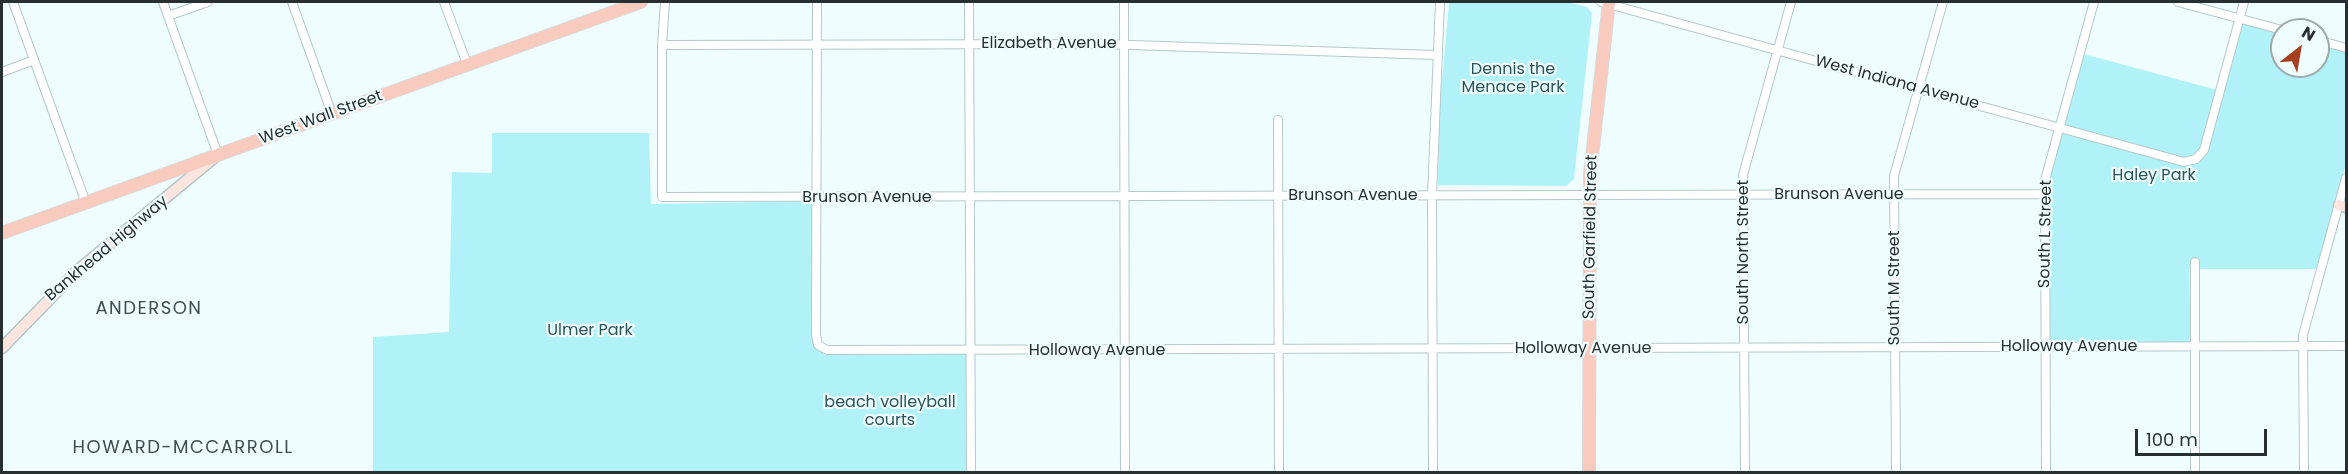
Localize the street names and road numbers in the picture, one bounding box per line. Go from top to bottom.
street label: Elizabeth Avenue [981,34,1117,54]
street label: West Indiana Avenue [1813,52,1981,114]
street label: West Wall Street [257,87,385,149]
street label: South Garfield Street [1580,155,1602,319]
street label: South North Street [1734,180,1754,324]
street label: South L Street [2035,180,2057,288]
street label: Brunson Avenue [1774,185,1904,205]
street label: Brunson Avenue [1288,186,1418,206]
street label: Brunson Avenue [802,188,932,208]
street label: Bankhead Highway [42,192,172,306]
street label: South M Street [1885,230,1905,346]
street label: Holloway Avenue [2001,337,2137,357]
street label: Holloway Avenue [1515,339,1651,359]
street label: Holloway Avenue [1029,341,1165,361]

